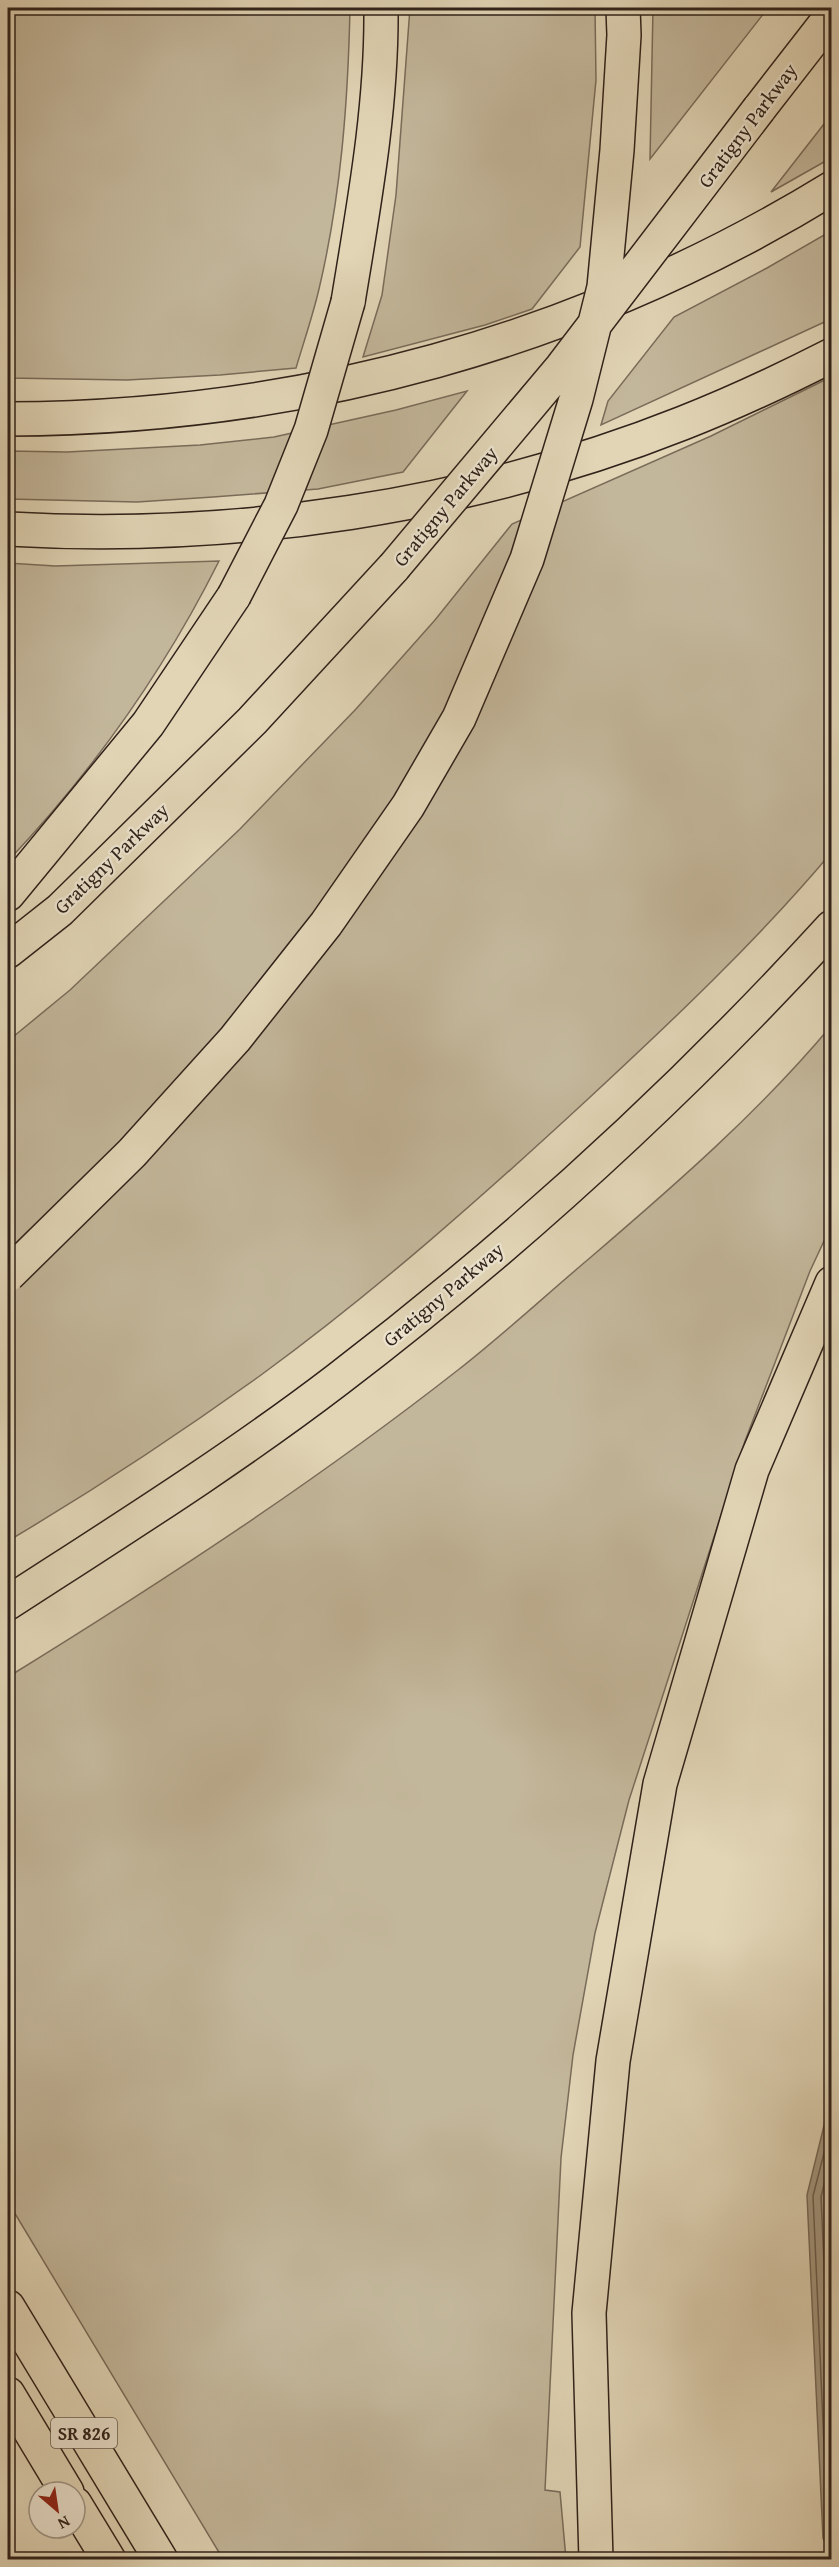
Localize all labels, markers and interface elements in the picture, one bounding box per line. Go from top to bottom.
street label: Gratigny Parkway [690,57,804,193]
street label: Gratigny Parkway [386,439,504,573]
street label: Gratigny Parkway [47,796,175,920]
street label: Gratigny Parkway [376,1235,510,1353]
road number: SR 826 [51,2418,117,2448]
north arrow [27,2480,87,2540]
text: N [54,2510,75,2536]

